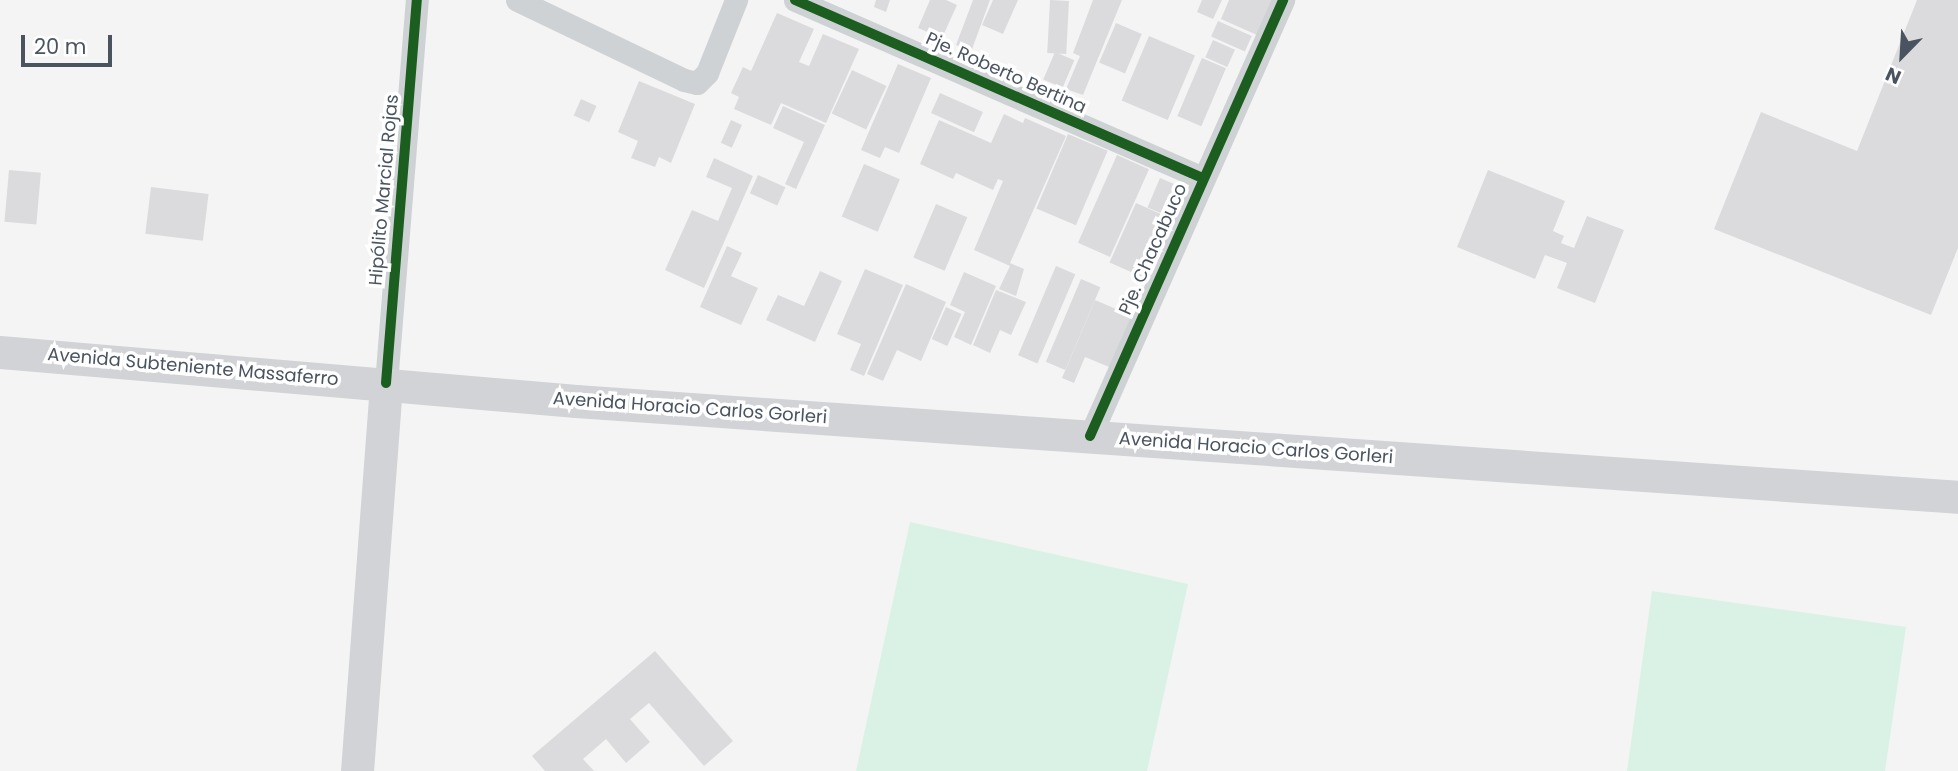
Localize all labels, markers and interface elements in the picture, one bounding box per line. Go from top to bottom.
scale bar [24,21,116,65]
north arrow [1867,21,1937,91]
street label: Pje. Roberto Bertina [922,28,1090,118]
text: 20 m [34,32,87,61]
text: N [1881,60,1905,91]
street label: Hipólito Marcial Rojas [365,93,403,287]
street label: Pje. Chacabuco [1114,180,1192,318]
street label: Avenida Subteniente Massaferro [46,344,340,390]
street label: Avenida Horacio Carlos Gorleri [552,388,828,428]
street label: Avenida Horacio Carlos Gorleri [1118,428,1394,468]

